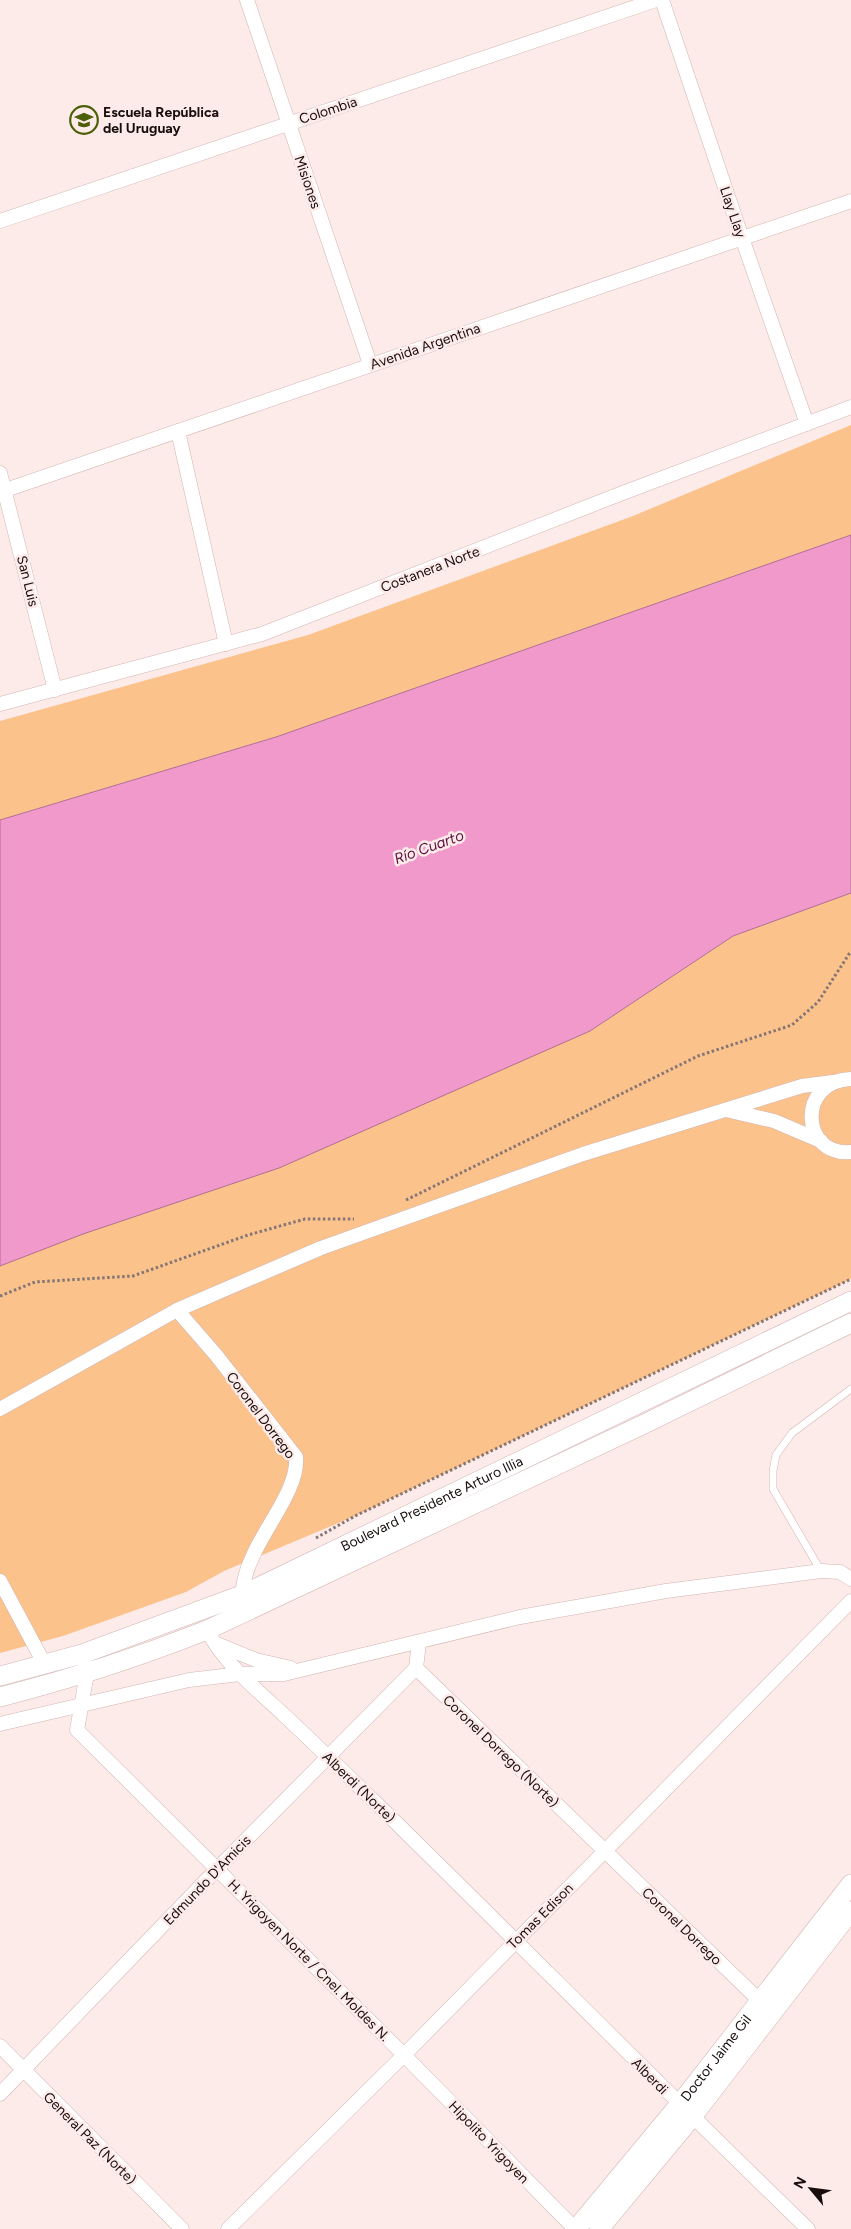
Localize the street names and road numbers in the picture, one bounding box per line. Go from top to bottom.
street label: Colombia [297,93,359,128]
street label: Misiones [291,153,325,211]
street label: Llay Llay [716,184,749,241]
street label: Avenida Argentina [368,320,482,373]
street label: Costanera Norte [378,543,482,596]
street label: San Luis [13,554,42,608]
street label: Coronel Dorrego [222,1369,299,1462]
street label: Boulevard Presidente Arturo Illia [338,1453,526,1555]
street label: Coronel Dorrego (Norte) [439,1692,562,1811]
street label: Alberdi (Norte) [319,1748,399,1826]
street label: Edmundo D'Amicis [160,1832,255,1929]
street label: H. Yrigoyen Norte / Cnel. Moldes N. [224,1876,393,2045]
street label: Tomas Edison [504,1880,577,1953]
street label: Coronel Dorrego [638,1884,725,1969]
street label: Doctor Jaime Gil [677,2012,755,2105]
street label: Alberdi [628,2055,671,2098]
street label: General Paz (Norte) [40,2089,140,2188]
street label: Hipolito Yrigoyen [445,2098,532,2187]

